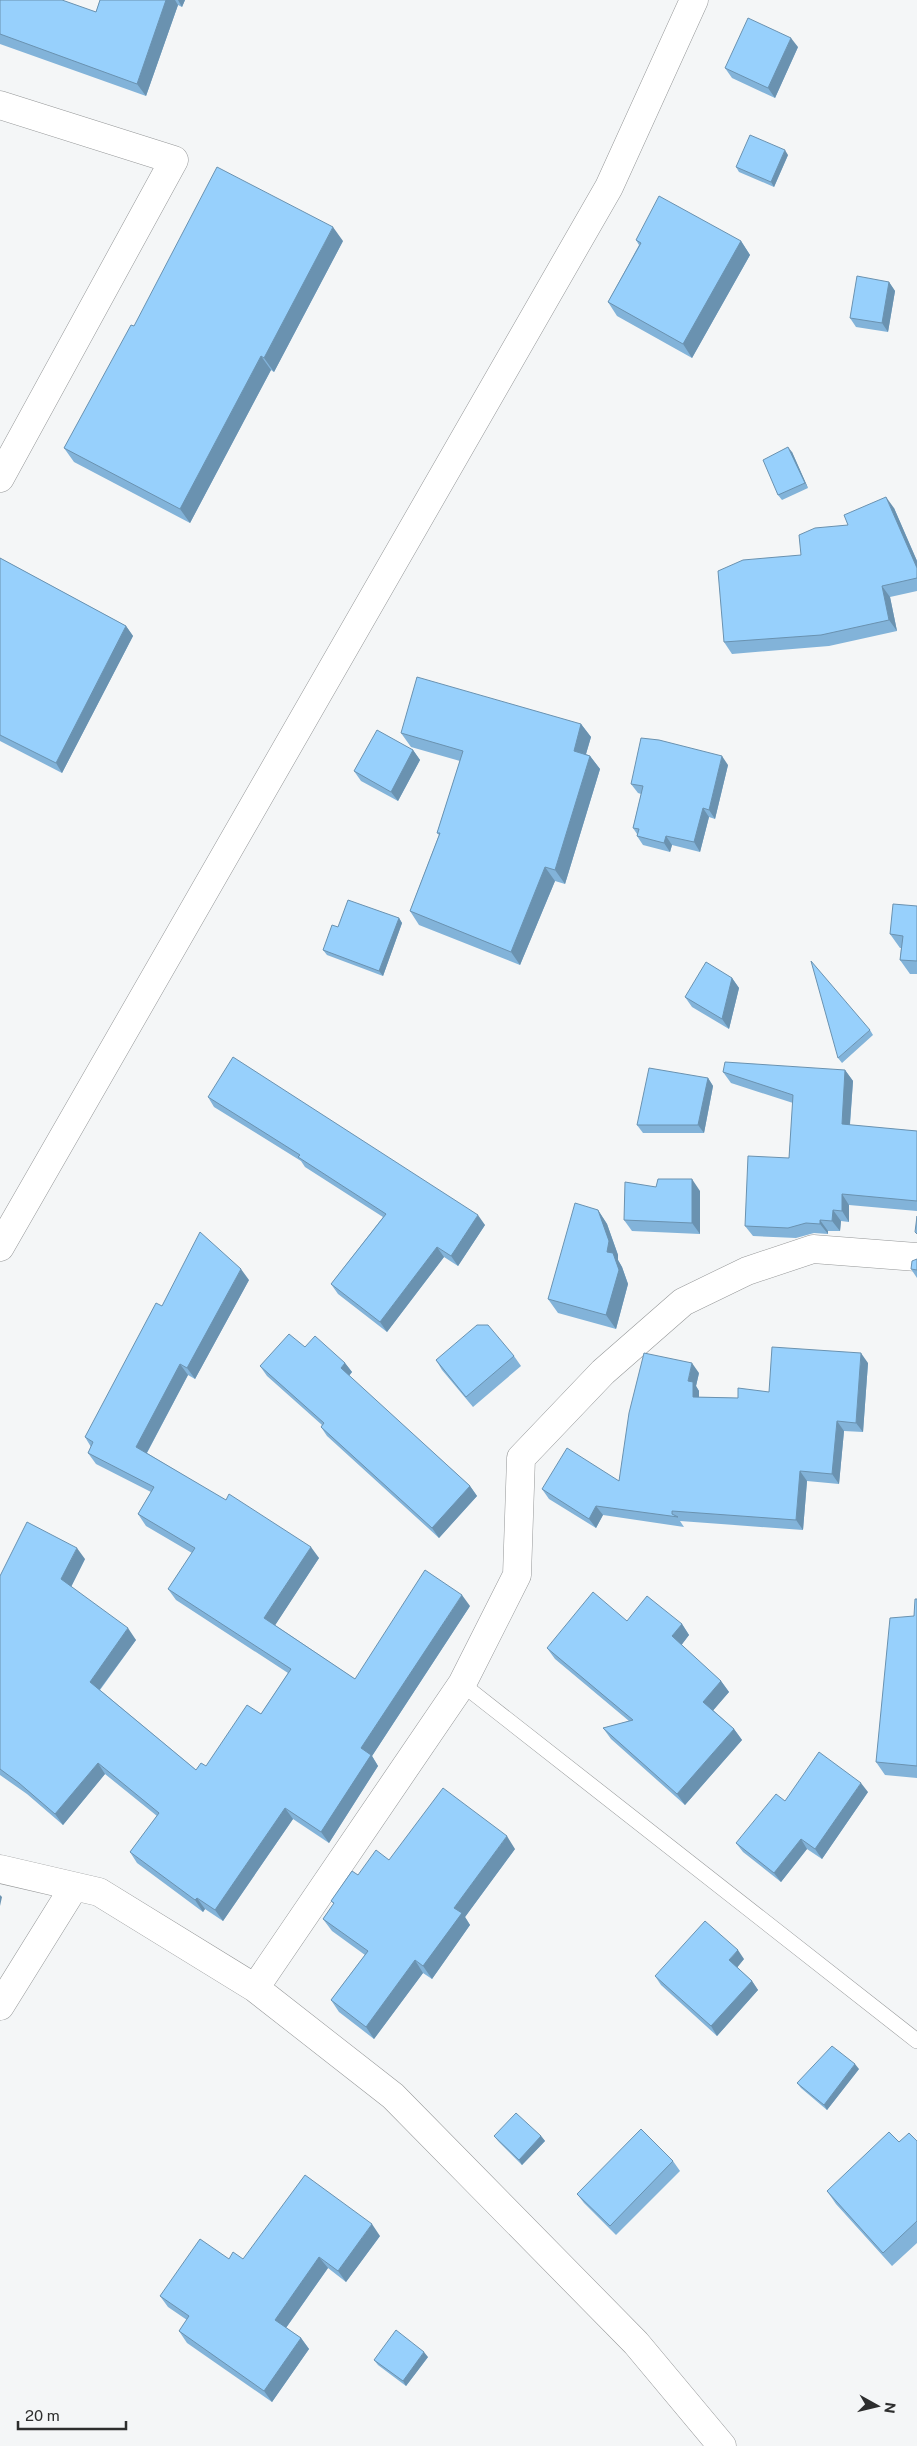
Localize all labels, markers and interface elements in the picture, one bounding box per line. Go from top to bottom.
north arrow [852,2381,902,2431]
scale bar [18,2398,125,2430]
text: N [881,2401,899,2414]
text: 20 m [25,2407,60,2424]

